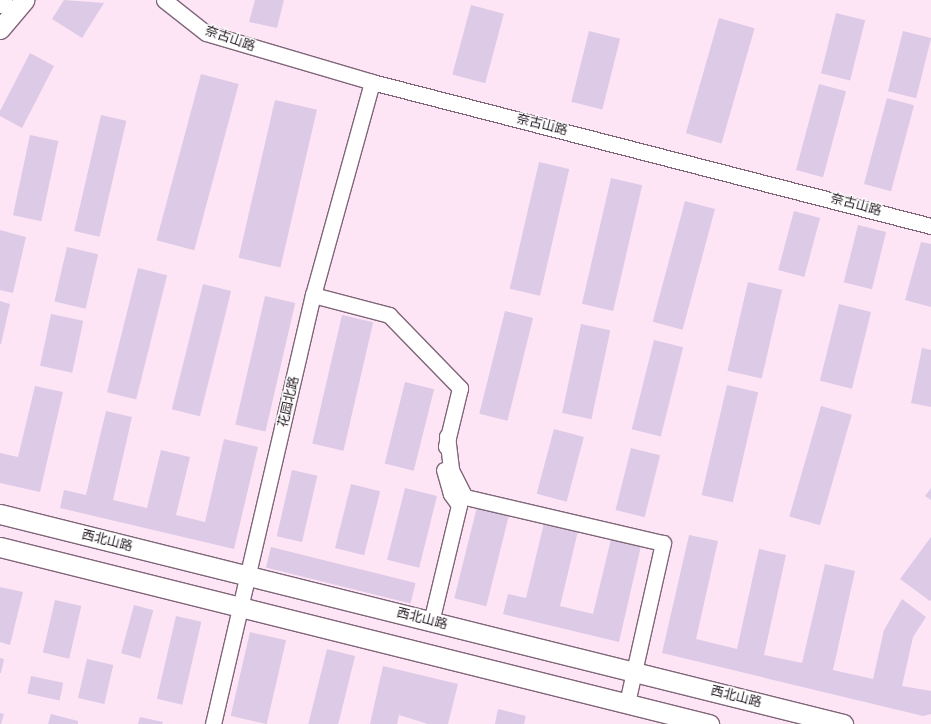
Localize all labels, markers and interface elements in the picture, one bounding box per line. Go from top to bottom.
street label: 奈古山路 [203,23,257,55]
street label: 奈古山路 [515,111,569,139]
street label: 奈古山路 [829,191,883,219]
street label: 花园北路 [276,375,302,429]
street label: 西北山路 [80,527,134,555]
street label: 西北山路 [395,605,449,633]
street label: 西北山路 [709,683,763,711]

